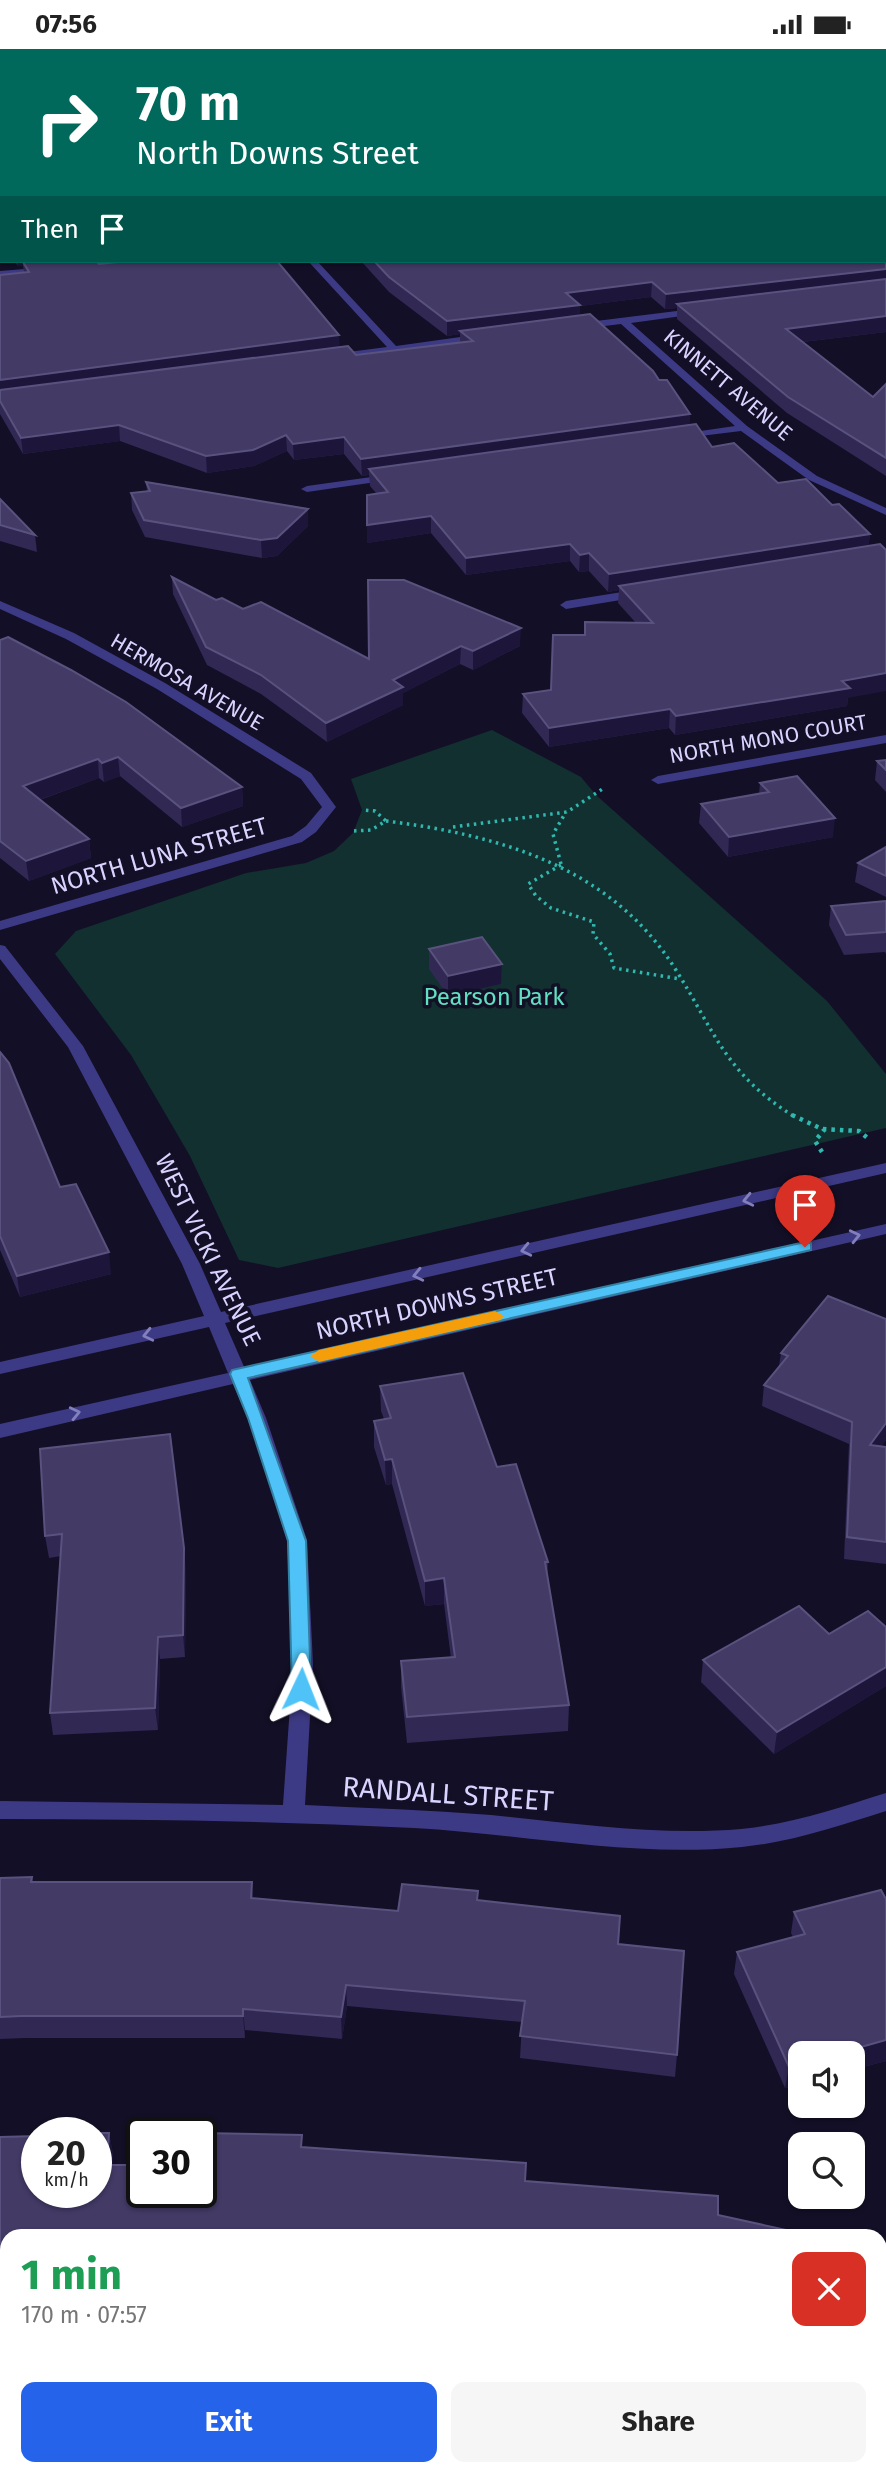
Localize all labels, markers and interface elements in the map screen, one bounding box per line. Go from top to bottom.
text: 07:56 [35,9,97,40]
text: 70 m [136,74,240,133]
icon: right [21,77,112,168]
text: North Downs Street [136,134,419,172]
icon: arrive [93,210,131,248]
text: Then [21,214,79,245]
street label: KINNETT AVENUE [658,324,798,446]
street label: HERMOSA AVENUE [106,628,268,736]
street label: NORTH MONO COURT [667,709,869,769]
street label: NORTH LUNA STREET [48,812,271,900]
park label: Pearson Park [424,983,565,1011]
street label: WEST VICKI AVENUE [149,1150,267,1350]
pin [775,1175,835,1247]
icon: arrive [786,1186,824,1224]
one-way arrow [742,1191,754,1206]
one-way arrow [849,1229,861,1244]
one-way arrow [520,1242,532,1256]
street label: NORTH DOWNS STREET [313,1262,561,1345]
one-way arrow [412,1266,424,1281]
one-way arrow [142,1327,154,1341]
one-way arrow [69,1407,81,1421]
position arrow [264,1652,338,1726]
street label: RANDALL STREET [341,1770,555,1818]
map controls [788,2041,865,2209]
button: sound [788,2041,865,2118]
speed limit sign: 30 [126,2117,217,2208]
text: 20 [47,2132,86,2174]
button: search [788,2132,865,2209]
text: km/h [44,2169,89,2191]
text: 1 min [21,2250,122,2300]
button: close [792,2252,866,2326]
text: 170 m · 07:57 [21,2301,147,2329]
button: Exit [21,2382,437,2462]
button: Share [451,2382,866,2462]

